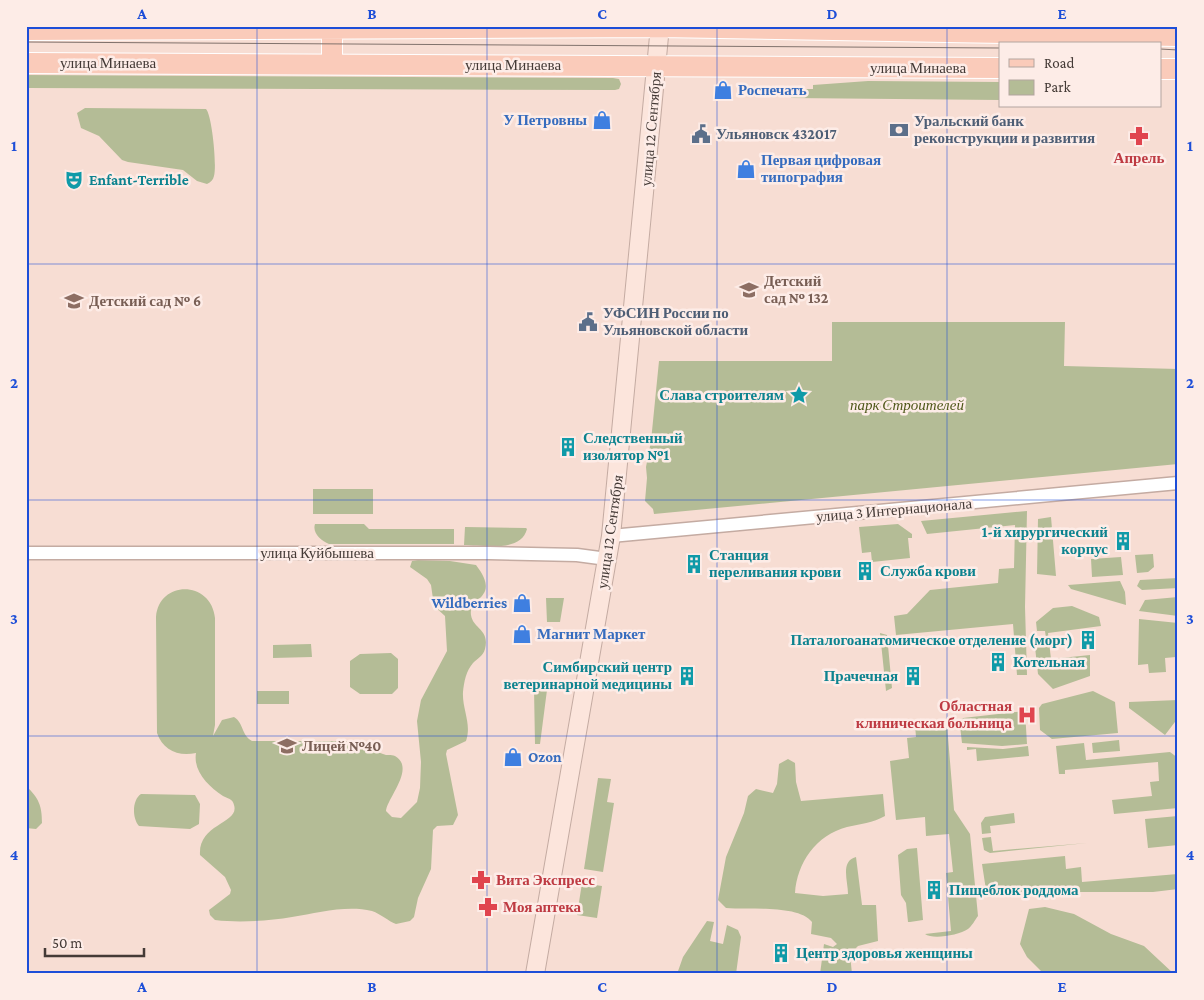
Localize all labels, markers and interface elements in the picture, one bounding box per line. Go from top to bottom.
text: A [136,5,147,22]
text: B [367,5,377,22]
text: C [597,5,607,22]
text: D [826,5,838,22]
text: E [1057,5,1067,22]
legend [999,42,1162,108]
street label: улица Минаева [60,55,156,71]
text: Road [1044,55,1075,71]
street label: улица Минаева [465,57,561,73]
street label: улица Минаева [870,60,966,76]
street label: улица 12 Сентября [638,71,664,187]
shop icon: Роспечать [712,79,734,101]
text: Park [1044,79,1071,95]
place label: Роспечать [738,82,807,98]
shop icon: У Петровны [591,109,613,131]
place label: У Петровны [503,112,587,128]
place label: Уральский банк реконструкции и развития [914,113,1095,146]
bank icon: Уральский банк реконструкции и развития [888,119,910,141]
public building icon: Ульяновск 432017 [690,123,712,145]
pharmacy icon: Апрель [1128,125,1150,147]
place label: Ульяновск 432017 [716,126,837,142]
text: 1 [11,137,17,154]
text: 1 [1187,137,1193,154]
place label: Апрель [1114,150,1164,166]
place label: Первая цифровая типография [761,152,881,185]
shop icon: Первая цифровая типография [735,158,757,180]
theatre icon: Enfant-Terrible [63,169,85,191]
place label: Enfant-Terrible [89,172,189,188]
place label: Детский сад № 132 [764,273,829,306]
school or university icon: Детский сад № 132 [738,279,760,301]
school or university icon: Детский сад № 6 [63,290,85,312]
place label: Детский сад № 6 [89,293,201,309]
place label: УФСИН России по Ульяновской области [603,305,749,338]
public building icon: УФСИН России по Ульяновской области [577,311,599,333]
text: 2 [10,374,18,391]
text: 2 [1186,374,1194,391]
place icon: Слава строителям [788,384,810,406]
place label: Слава строителям [659,387,784,403]
park label: парк Строителей [850,397,965,413]
place label: Следственный изолятор №1 [583,430,683,463]
building icon: Следственный изолятор №1 [557,436,579,458]
street label: улица 12 Сентября [594,474,626,590]
street label: улица 3 Интернационала [815,495,973,525]
place label: 1-й хирургический корпус [982,524,1108,557]
building icon: 1-й хирургический корпус [1112,530,1134,552]
street label: улица Куйбышева [260,545,374,561]
place label: Станция переливания крови [709,547,841,580]
building icon: Станция переливания крови [683,553,705,575]
building icon: Служба крови [854,560,876,582]
place label: Служба крови [880,563,976,579]
shop icon: Wildberries [511,592,533,614]
place label: Wildberries [431,595,507,611]
text: 3 [10,610,18,627]
text: 3 [1186,610,1194,627]
shop icon: Магнит Маркет [511,623,533,645]
place label: Магнит Маркет [537,626,646,642]
building icon: Паталогоанатомическое отделение (морг) [1077,629,1099,651]
place label: Паталогоанатомическое отделение (морг) [791,632,1073,649]
building icon: Котельная [987,651,1009,673]
place label: Котельная [1013,654,1085,670]
place label: Симбирский центр ветеринарной медицины [504,659,672,692]
building icon: Симбирский центр ветеринарной медицины [676,665,698,687]
building icon: Прачечная [902,665,924,687]
place label: Прачечная [824,668,898,684]
place label: Областная клиническая больница [856,698,1012,731]
hospital icon: Областная клиническая больница [1016,704,1038,726]
school or university icon: Лицей №40 [276,735,298,757]
place label: Лицей №40 [302,738,381,754]
shop icon: Ozon [502,746,524,768]
place label: Ozon [528,749,562,765]
text: 4 [10,846,19,863]
text: 4 [1186,846,1195,863]
pharmacy icon: Вита Экспресс [470,869,492,891]
place label: Вита Экспресс [496,872,595,888]
building icon: Пищеблок роддома [923,879,945,901]
place label: Пищеблок роддома [949,882,1079,898]
pharmacy icon: Моя аптека [477,896,499,918]
place label: Моя аптека [503,899,582,915]
scale bar [45,925,144,957]
text: 50 m [52,935,82,951]
building icon: Центр здоровья женщины [770,942,792,964]
place label: Центр здоровья женщины [796,945,973,961]
text: A [136,978,147,995]
text: B [367,978,377,995]
text: C [597,978,607,995]
text: D [826,978,838,995]
text: E [1057,978,1067,995]

